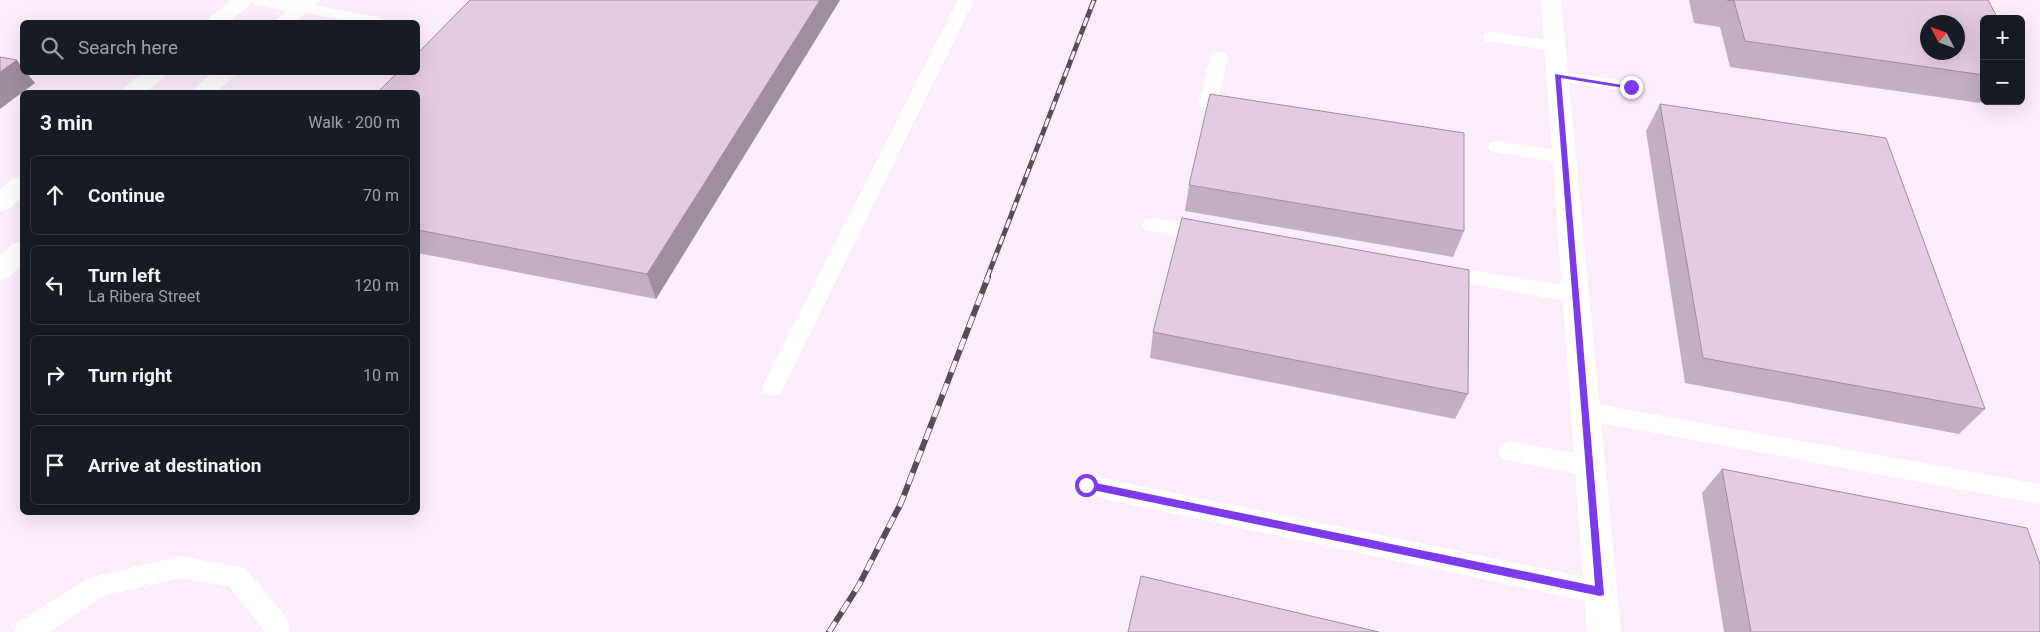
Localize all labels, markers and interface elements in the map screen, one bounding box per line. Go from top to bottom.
north arrow [1920,15,1965,60]
map controls [1980,15,2025,105]
button: + [1980,15,2025,60]
search box [20,20,420,75]
icon: search [38,34,66,62]
text: Search here [78,36,178,59]
button: − [1980,60,2025,105]
route end [1620,76,1643,99]
text: 3 min [40,111,93,135]
text: Walk · 200 m [308,113,400,132]
icon: ahead [41,181,69,209]
text: Continue [88,184,165,207]
text: 70 m [363,186,399,205]
text: Turn left [88,264,161,287]
icon: left [41,271,69,299]
text: 120 m [354,276,399,295]
text: La Ribera Street [88,287,201,306]
icon: right [41,361,69,389]
text: Turn right [88,364,172,387]
text: 10 m [363,366,399,385]
icon: arrive [41,451,69,479]
text: Arrive at destination [88,454,261,477]
route start [1075,474,1098,497]

